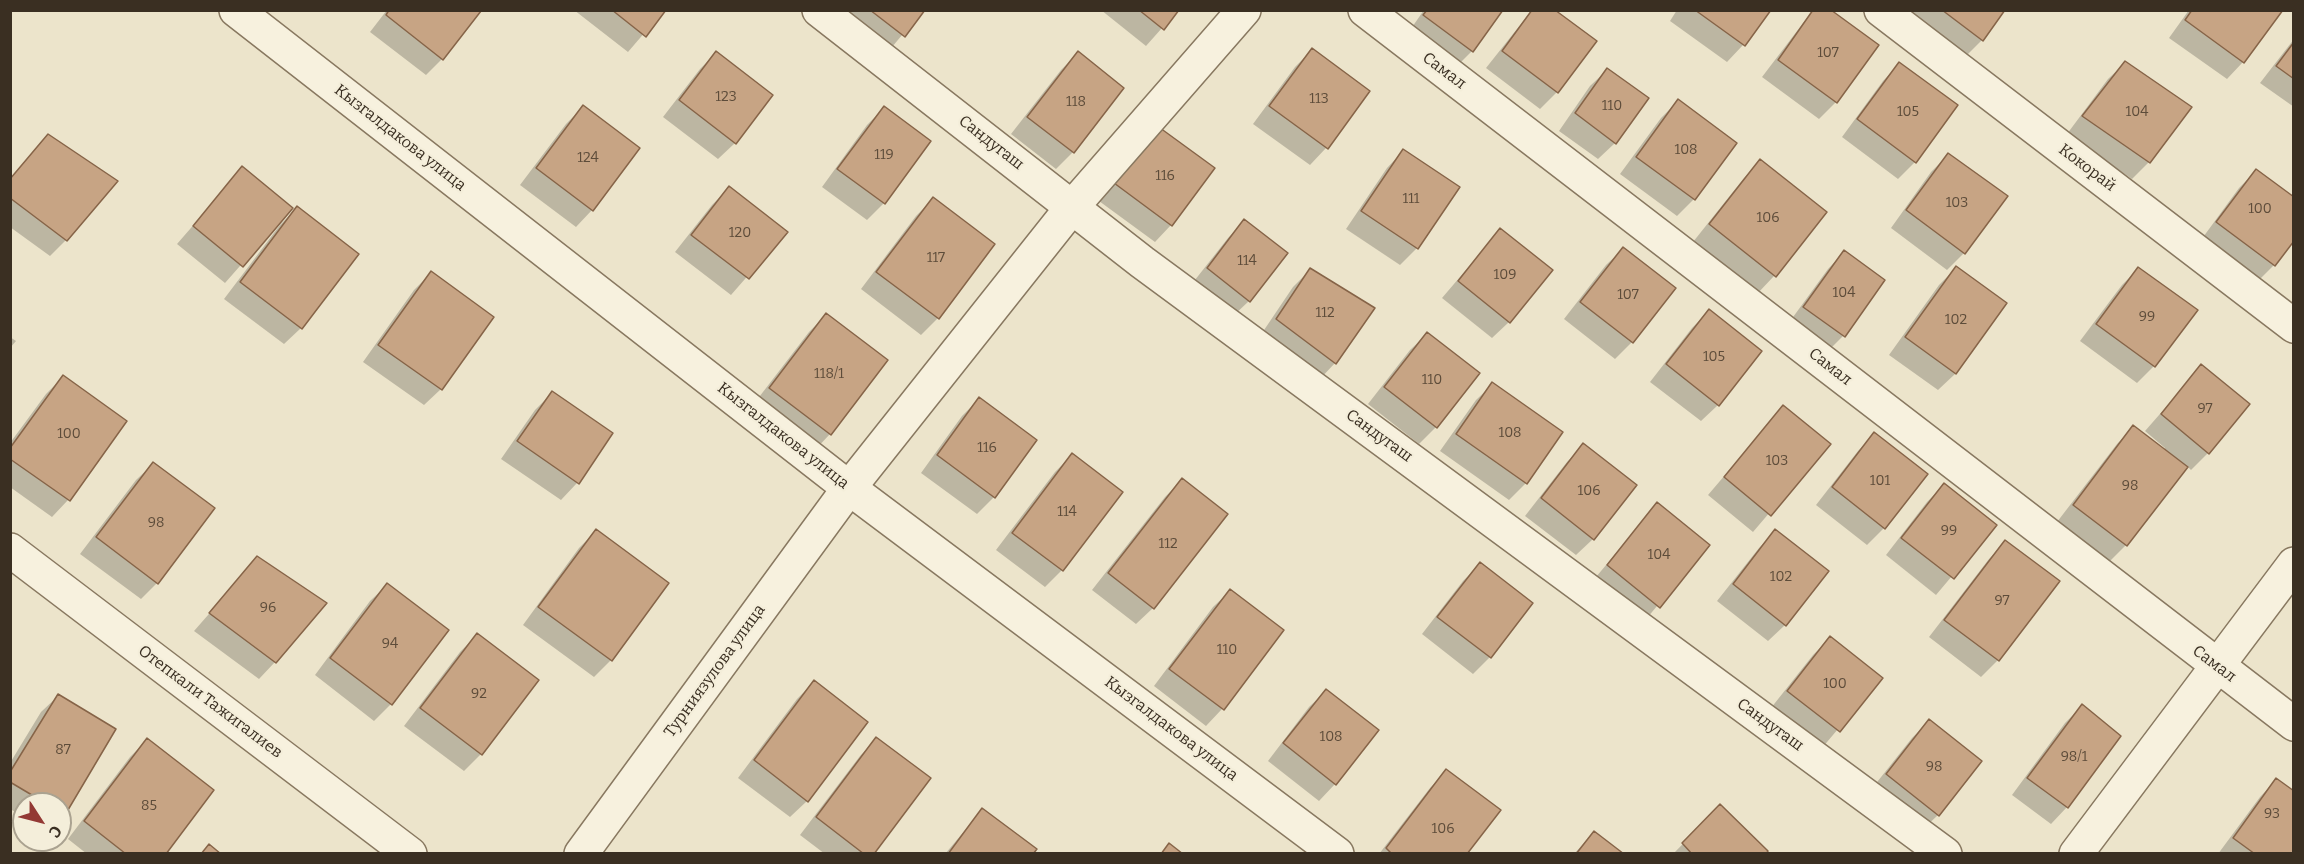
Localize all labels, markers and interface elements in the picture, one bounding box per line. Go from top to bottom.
house number: 107 [1817,45,1839,61]
street label: Самал [1419,48,1469,94]
street label: Кызгалдакова улица [330,81,470,195]
house number: 123 [715,89,737,105]
house number: 113 [1309,91,1329,107]
house number: 118 [1066,94,1086,110]
house number: 110 [1602,98,1622,114]
house number: 105 [1897,104,1919,120]
house number: 104 [2126,104,2148,120]
street label: Сандугаш [955,112,1027,174]
street label: Кокорай [2055,140,2119,196]
house number: 108 [1674,142,1698,158]
house number: 119 [874,147,894,163]
house number: 124 [577,150,599,166]
house number: 116 [1155,168,1175,184]
house number: 111 [1402,191,1420,207]
house number: 103 [1946,195,1968,211]
house number: 100 [2248,201,2272,217]
house number: 106 [1757,210,1779,226]
house number: 120 [729,225,751,241]
house number: 117 [927,250,945,266]
house number: 114 [1237,253,1257,269]
house number: 109 [1494,267,1516,283]
house number: 104 [1833,285,1855,301]
house number: 107 [1617,287,1639,303]
house number: 112 [1316,305,1334,321]
house number: 99 [2139,309,2155,325]
house number: 102 [1945,312,1967,328]
street label: Самал [1805,344,1855,390]
house number: 105 [1703,349,1725,365]
house number: 118/1 [814,366,844,382]
house number: 110 [1422,372,1442,388]
street label: Кызгалдакова улица [713,379,853,493]
house number: 97 [2197,401,2213,417]
street label: Сандугаш [1342,406,1416,466]
house number: 108 [1498,425,1522,441]
house number: 100 [57,426,81,442]
house number: 116 [977,440,997,456]
house number: 103 [1766,453,1788,469]
house number: 101 [1870,473,1890,489]
house number: 98 [2122,478,2138,494]
house number: 106 [1578,483,1600,499]
house number: 114 [1057,504,1077,520]
house number: 98 [148,515,164,531]
house number: 99 [1941,523,1957,539]
house number: 112 [1159,536,1177,552]
house number: 104 [1648,547,1670,563]
house number: 102 [1770,569,1792,585]
house number: 97 [1994,593,2010,609]
house number: 96 [260,600,276,616]
street label: Турниязулова улица [660,601,770,741]
house number: 94 [382,636,398,652]
street label: Самал [2189,641,2239,687]
street label: Отепкали Тажигалиев [134,642,286,762]
house number: 110 [1217,642,1237,658]
street label: Кызгалдакова улица [1101,673,1241,785]
house number: 100 [1823,676,1847,692]
house number: 92 [471,686,487,702]
street label: Сандугаш [1733,695,1807,755]
house number: 108 [1319,729,1343,745]
house number: 87 [55,742,71,758]
house number: 98/1 [2061,749,2087,765]
house number: 98 [1926,759,1942,775]
north arrow [12,792,72,852]
house number: 85 [141,798,157,814]
house number: 93 [2264,806,2280,822]
house number: 106 [1432,821,1454,837]
text: С [45,822,66,841]

